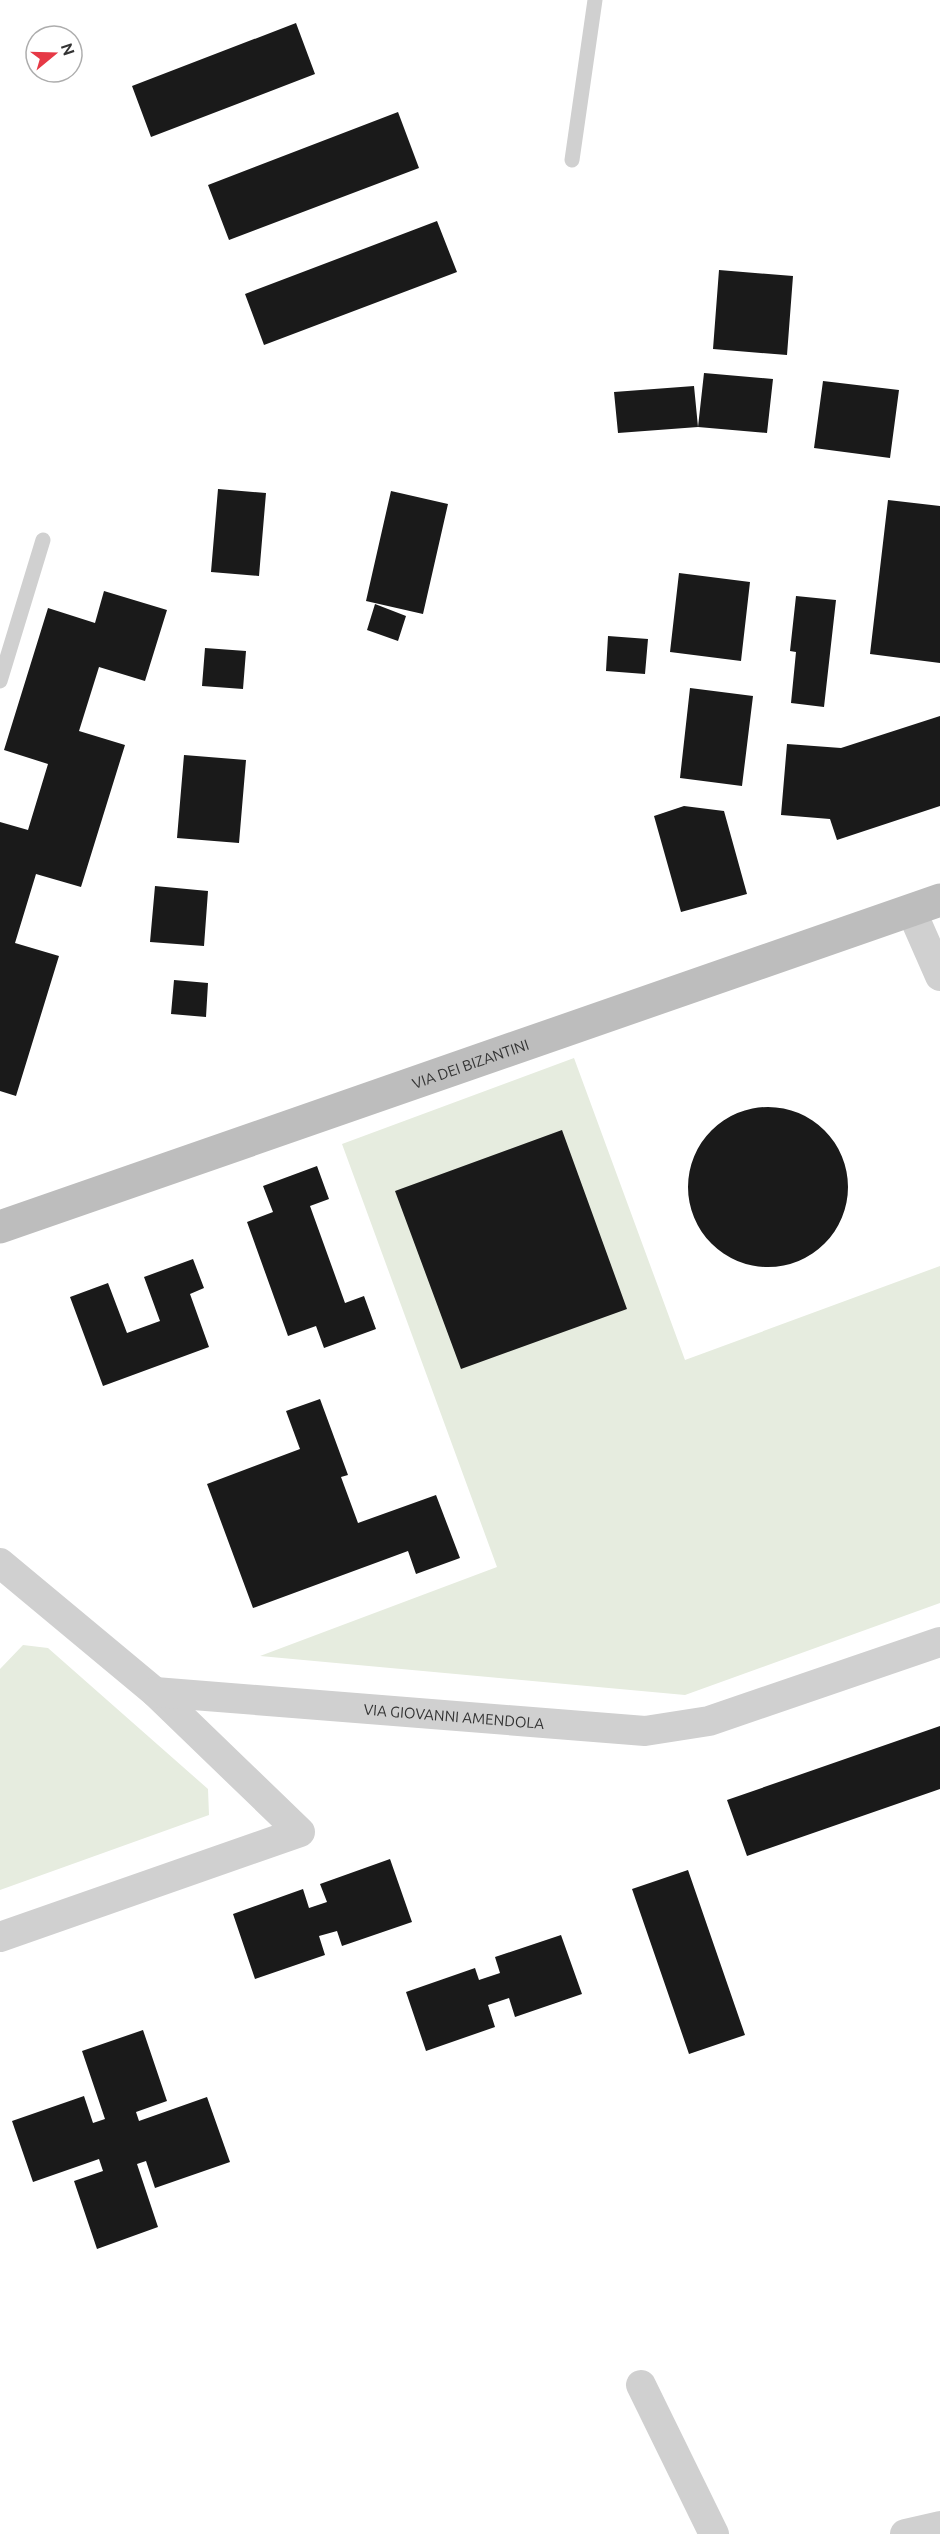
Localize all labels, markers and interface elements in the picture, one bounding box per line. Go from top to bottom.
north arrow [24,24,84,84]
text: N [58,41,79,58]
street label: VIA DEI BIZANTINI [410,1035,531,1091]
street label: VIA GIOVANNI AMENDOLA [363,1700,545,1731]

